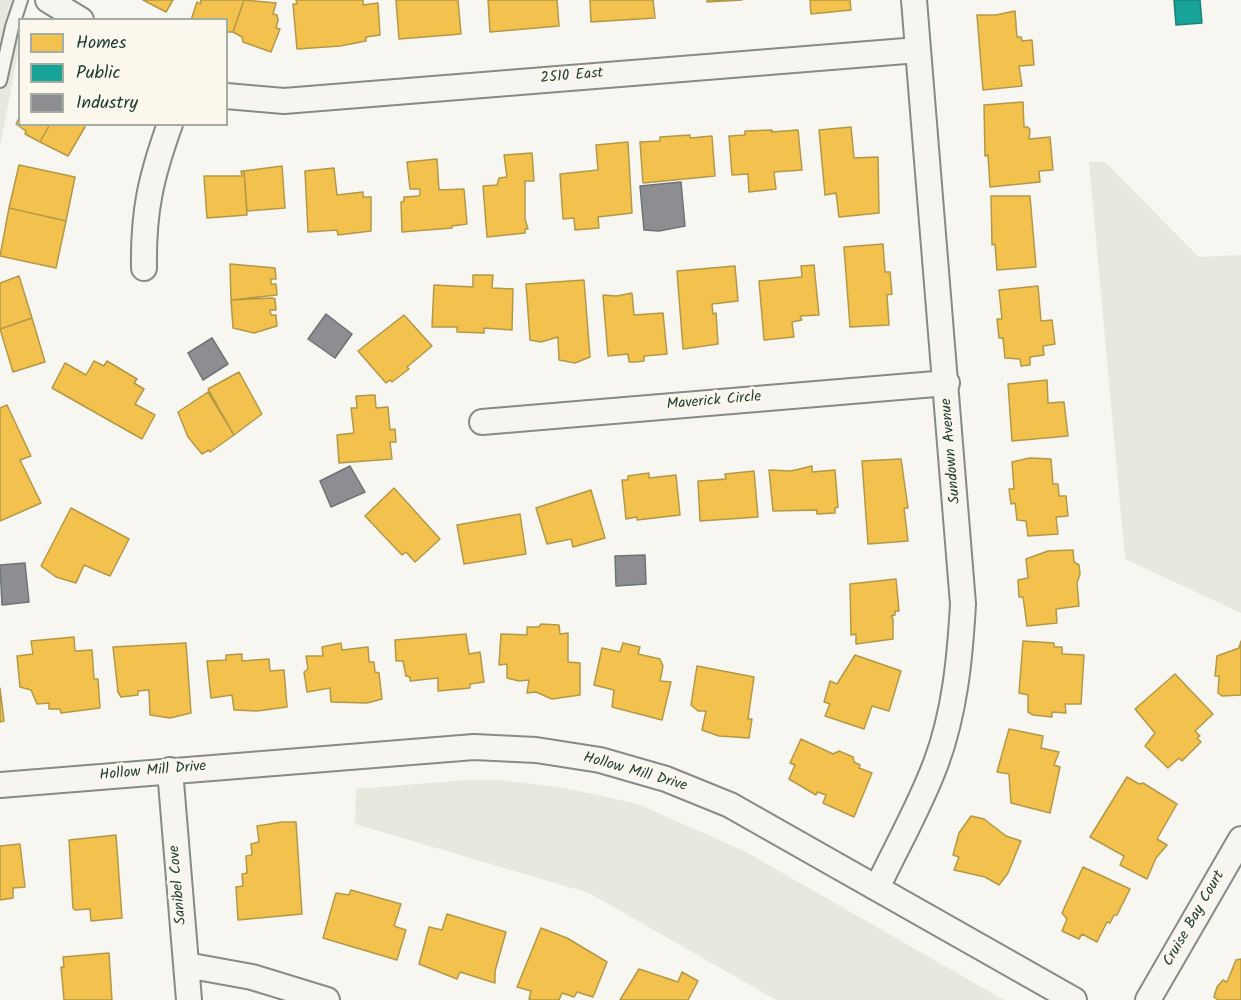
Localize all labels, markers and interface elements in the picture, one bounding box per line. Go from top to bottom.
legend [18,18,228,126]
text: Homes [76,29,126,58]
text: Public [76,59,121,88]
street label: 2510 East [540,65,604,89]
text: Industry [76,89,138,118]
street label: Maverick Circle [666,389,762,415]
street label: Sundown Avenue [938,398,966,504]
street label: Hollow Mill Drive [581,750,689,796]
street label: Hollow Mill Drive [99,758,207,786]
street label: Sanibel Cove [167,844,191,926]
street label: Cruise Bay Court [1160,868,1230,970]

